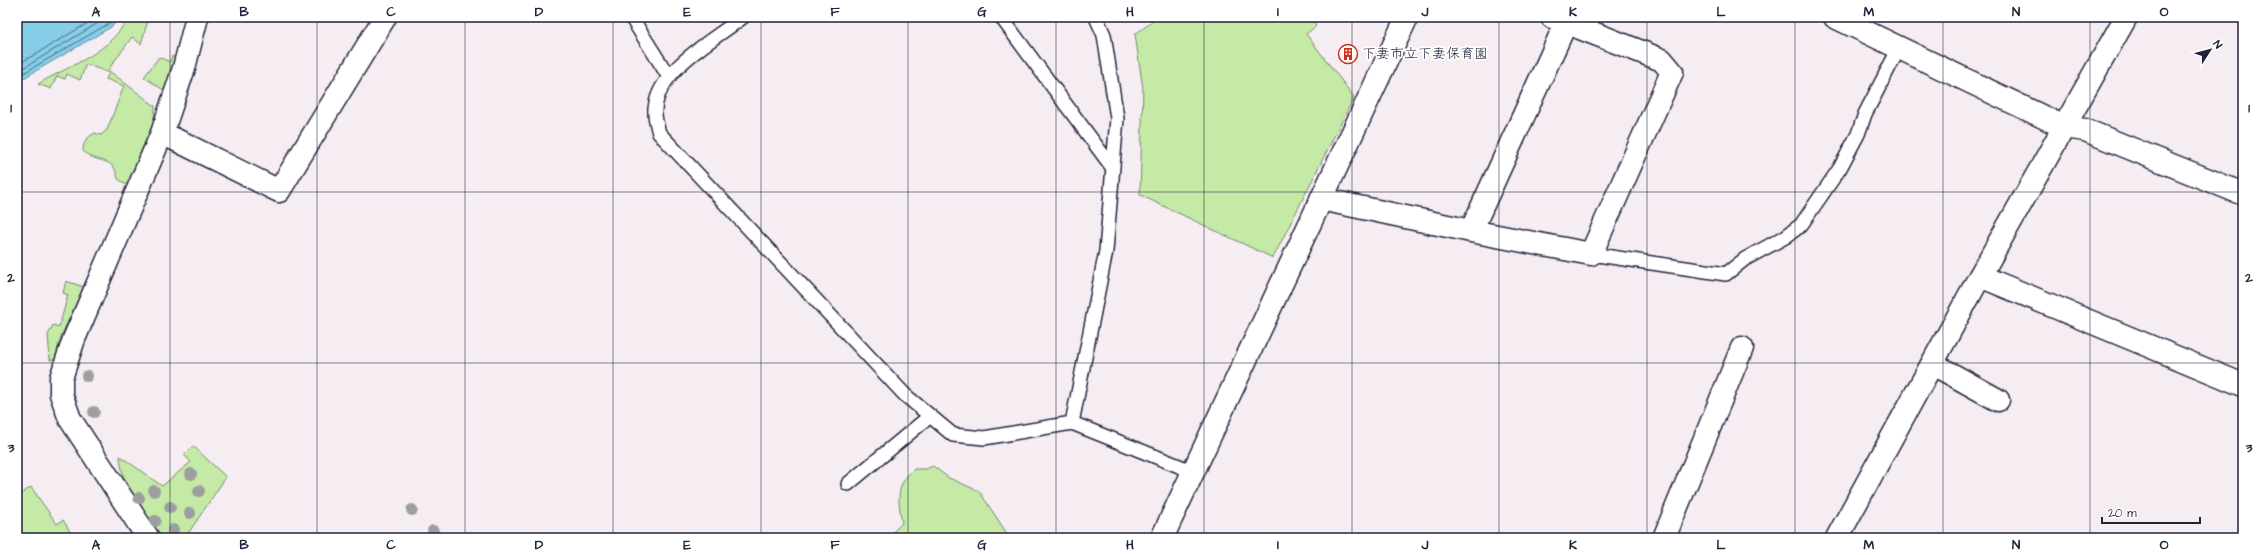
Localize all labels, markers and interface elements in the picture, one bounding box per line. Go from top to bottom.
text: A [92,3,101,21]
text: B [239,3,249,21]
text: C [386,3,396,21]
text: D [535,3,544,21]
text: E [683,3,691,21]
text: F [830,3,840,21]
text: G [977,3,987,21]
text: H [1126,3,1134,21]
text: I [1277,3,1279,21]
text: J [1421,3,1429,21]
text: K [1569,3,1577,21]
text: L [1716,3,1726,21]
text: M [1864,3,1875,21]
text: N [2012,3,2020,21]
text: O [2160,3,2169,21]
north arrow [2190,30,2230,70]
text: N [2210,37,2226,52]
building icon: 下妻市立下妻保育園 [1337,43,1359,65]
place label: 下妻市立下妻保育園 [1362,44,1488,64]
text: 1 [10,99,12,117]
text: 1 [2248,99,2250,117]
text: 2 [6,269,15,287]
text: 2 [2244,269,2253,287]
text: 3 [7,439,15,457]
text: 3 [2245,439,2253,457]
scale bar [2102,499,2200,525]
text: 20 m [2108,505,2137,522]
text: A [92,536,101,554]
text: B [239,536,249,554]
text: C [386,536,396,554]
text: D [535,536,544,554]
text: E [683,536,691,554]
text: F [830,536,840,554]
text: G [977,536,987,554]
text: H [1126,536,1134,554]
text: I [1277,536,1279,554]
text: J [1421,536,1429,554]
text: K [1569,536,1577,554]
text: L [1716,536,1726,554]
text: M [1864,536,1875,554]
text: N [2012,536,2020,554]
text: O [2160,536,2169,554]

